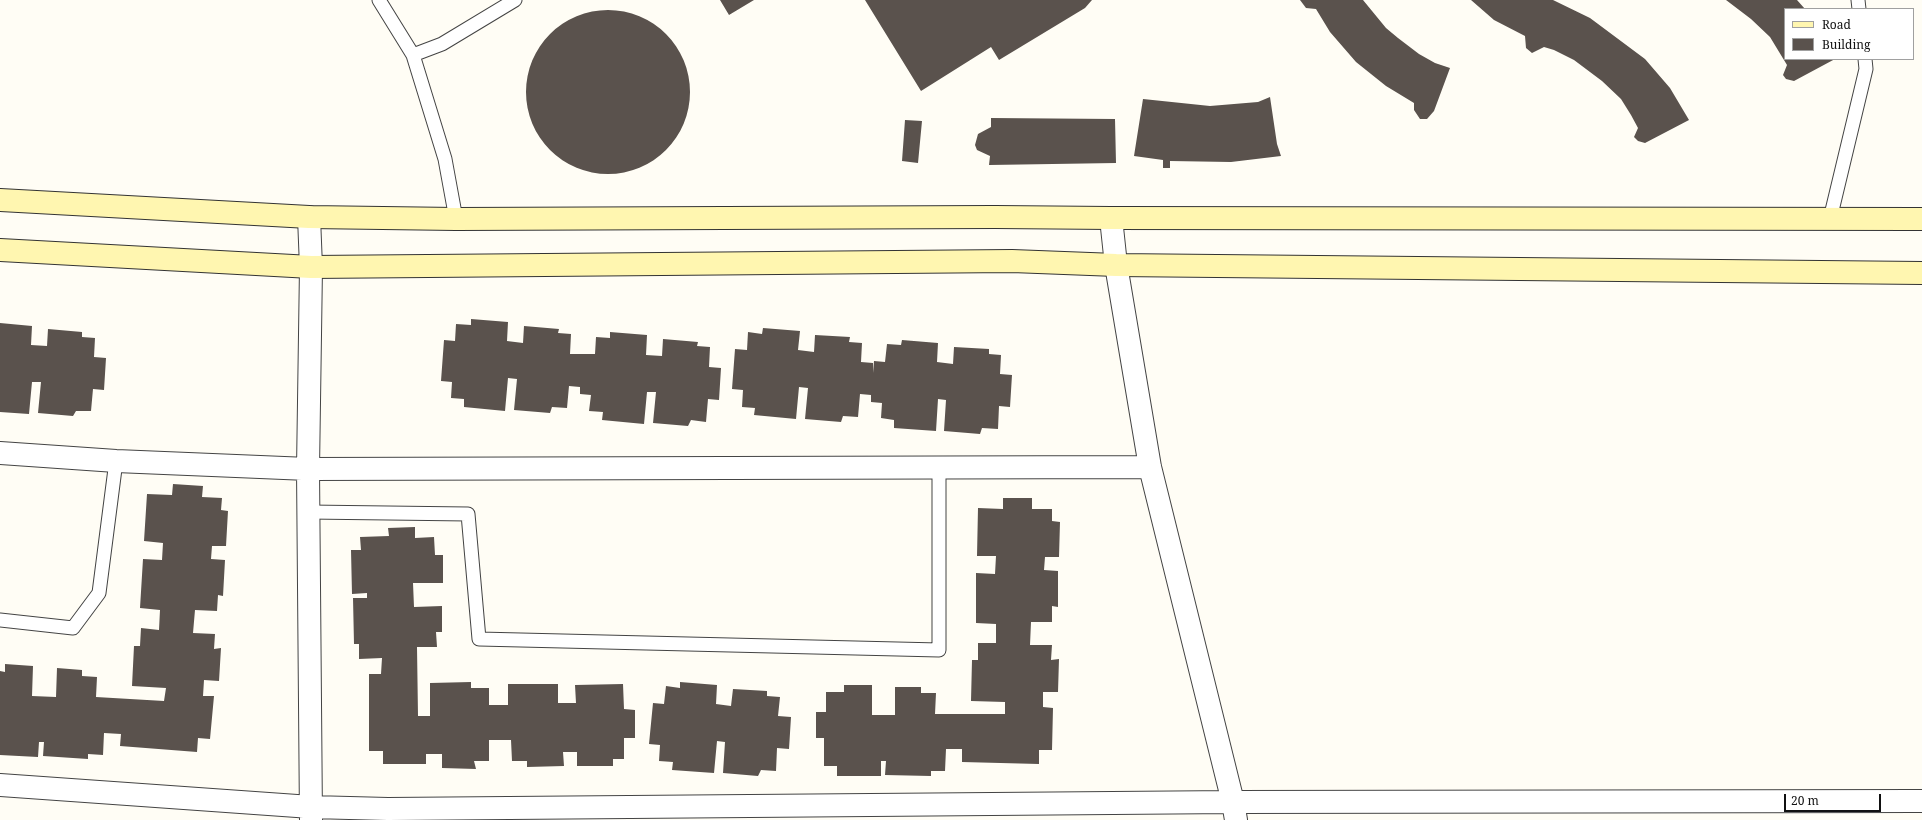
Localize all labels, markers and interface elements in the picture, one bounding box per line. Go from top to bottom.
legend [1784,8,1914,60]
text: Road [1822,16,1851,33]
text: Building [1822,36,1870,53]
scale bar [1786,786,1883,812]
text: 20 m [1791,792,1819,809]

